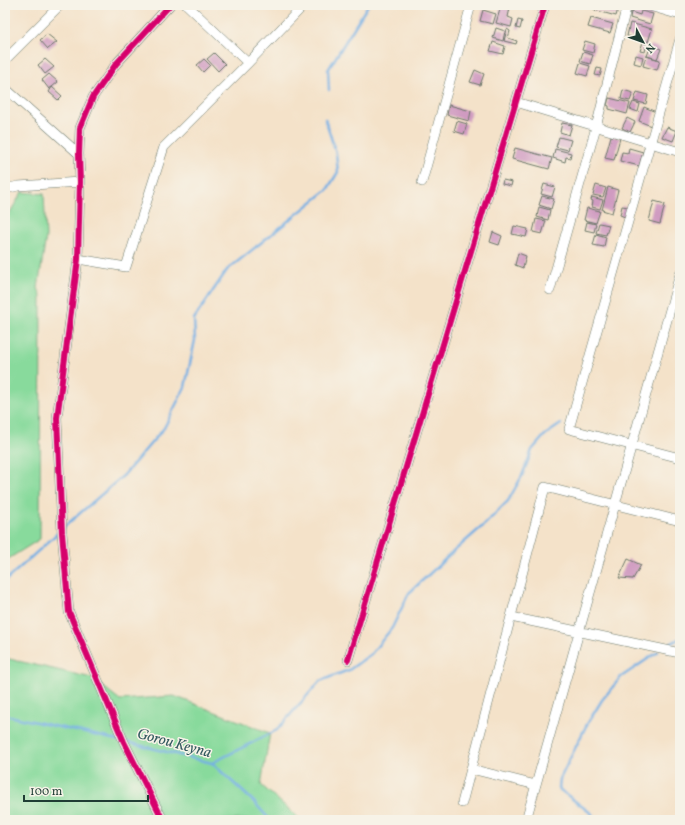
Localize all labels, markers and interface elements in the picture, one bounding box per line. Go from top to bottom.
north arrow [623,22,663,62]
text: N [641,40,658,56]
water label: Gorou Keyna [135,724,213,764]
scale bar [24,777,148,803]
text: 100 m [30,784,63,800]

